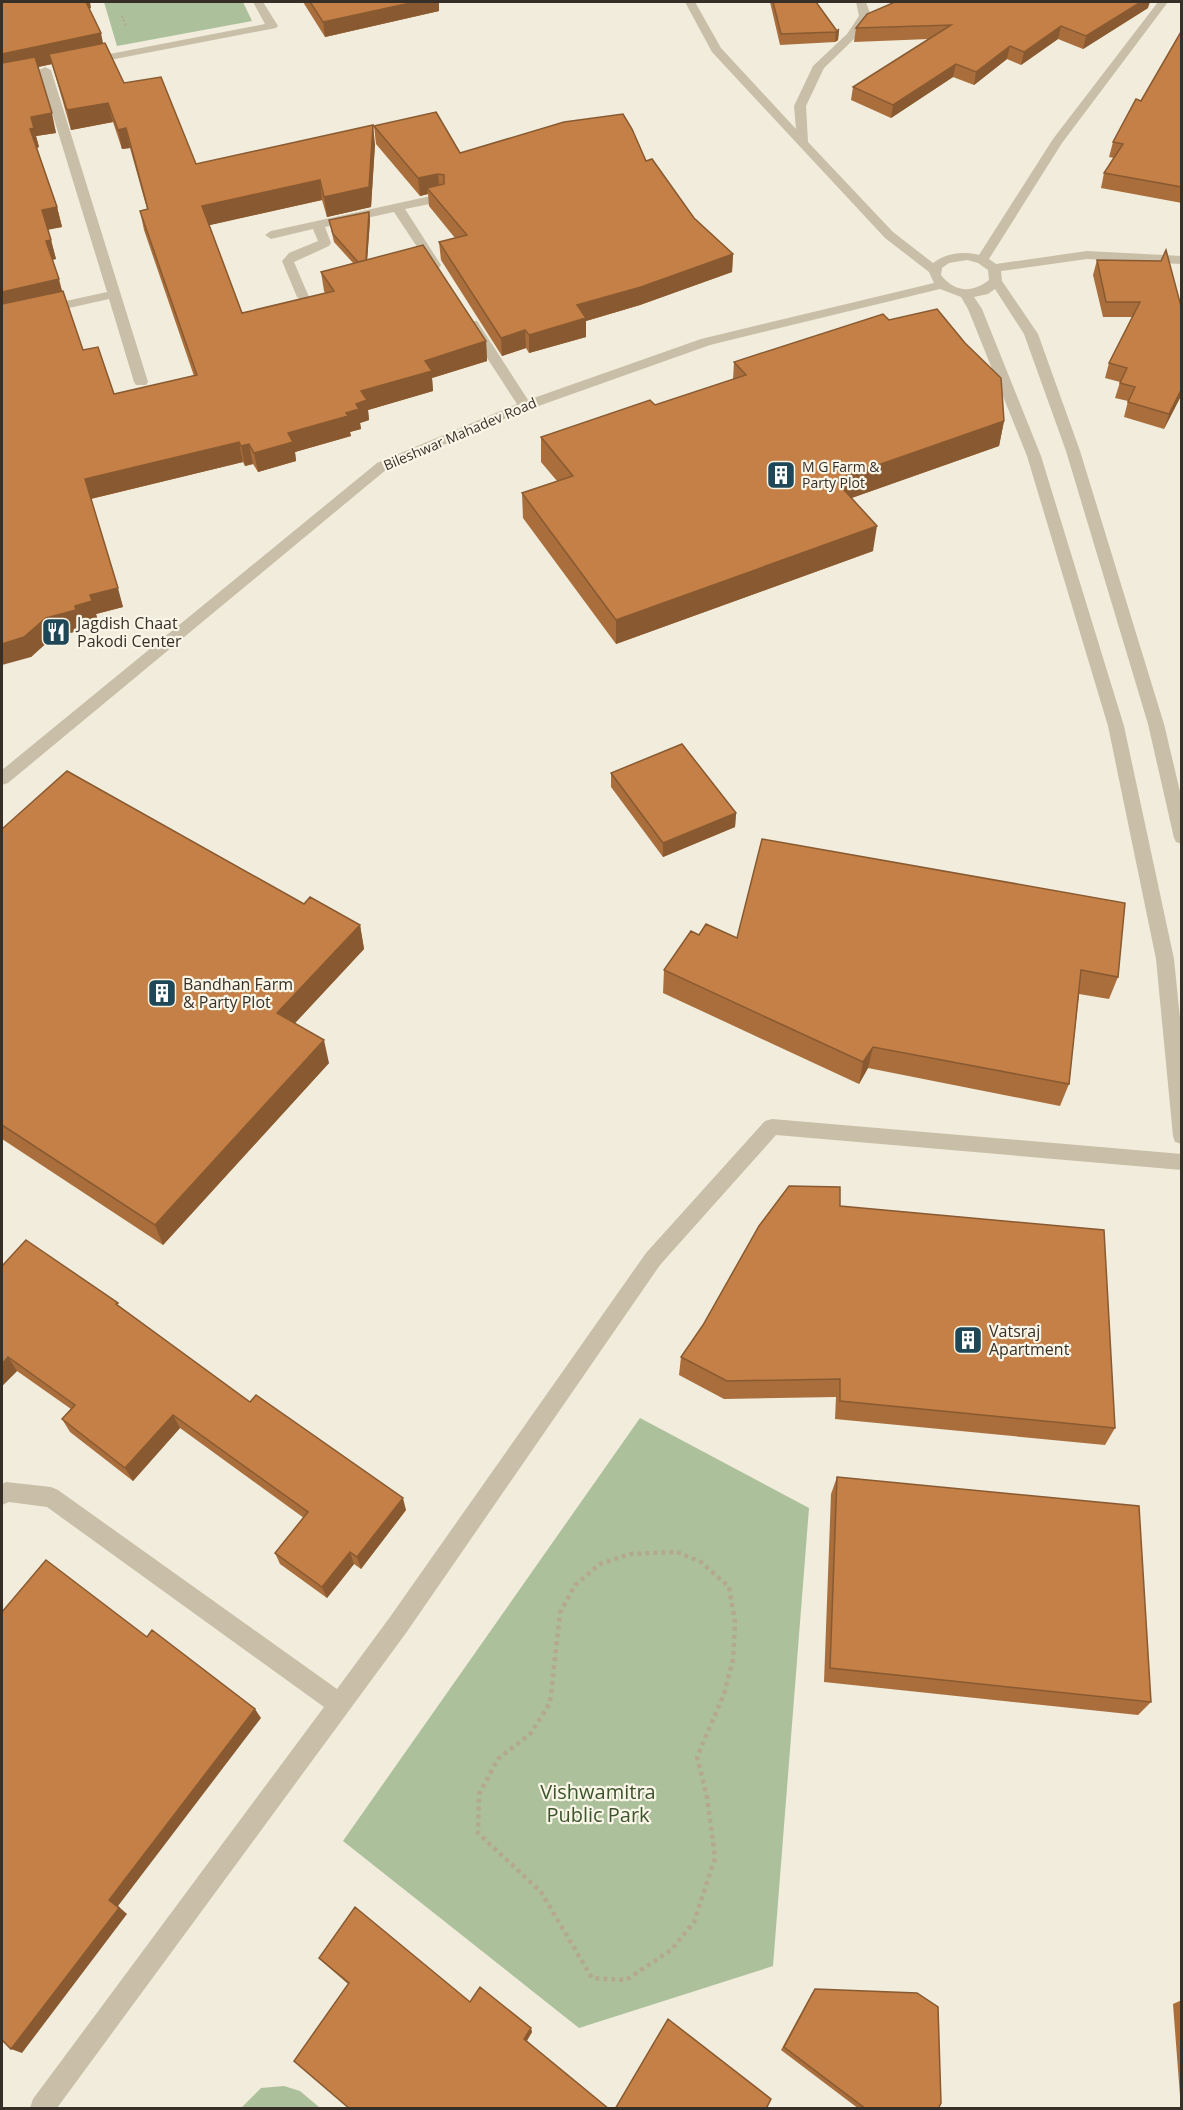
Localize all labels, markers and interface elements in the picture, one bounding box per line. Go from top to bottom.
street label: Bileshwar Mahadev Road [380,393,539,474]
place label: M G Farm & Party Plot [802,457,880,492]
building icon: M G Farm & Party Plot [765,459,797,491]
place label: Jagdish Chaat Pakodi Center [75,612,182,652]
restaurant icon: Jagdish Chaat Pakodi Center [40,616,72,648]
place label: Bandhan Farm & Party Plot [183,973,293,1013]
building icon: Bandhan Farm & Party Plot [146,977,178,1009]
place label: Vatsraj Apartment [989,1320,1070,1360]
building icon: Vatsraj Apartment [952,1324,984,1356]
park label: Vishwamitra Public Park [540,1778,656,1828]

